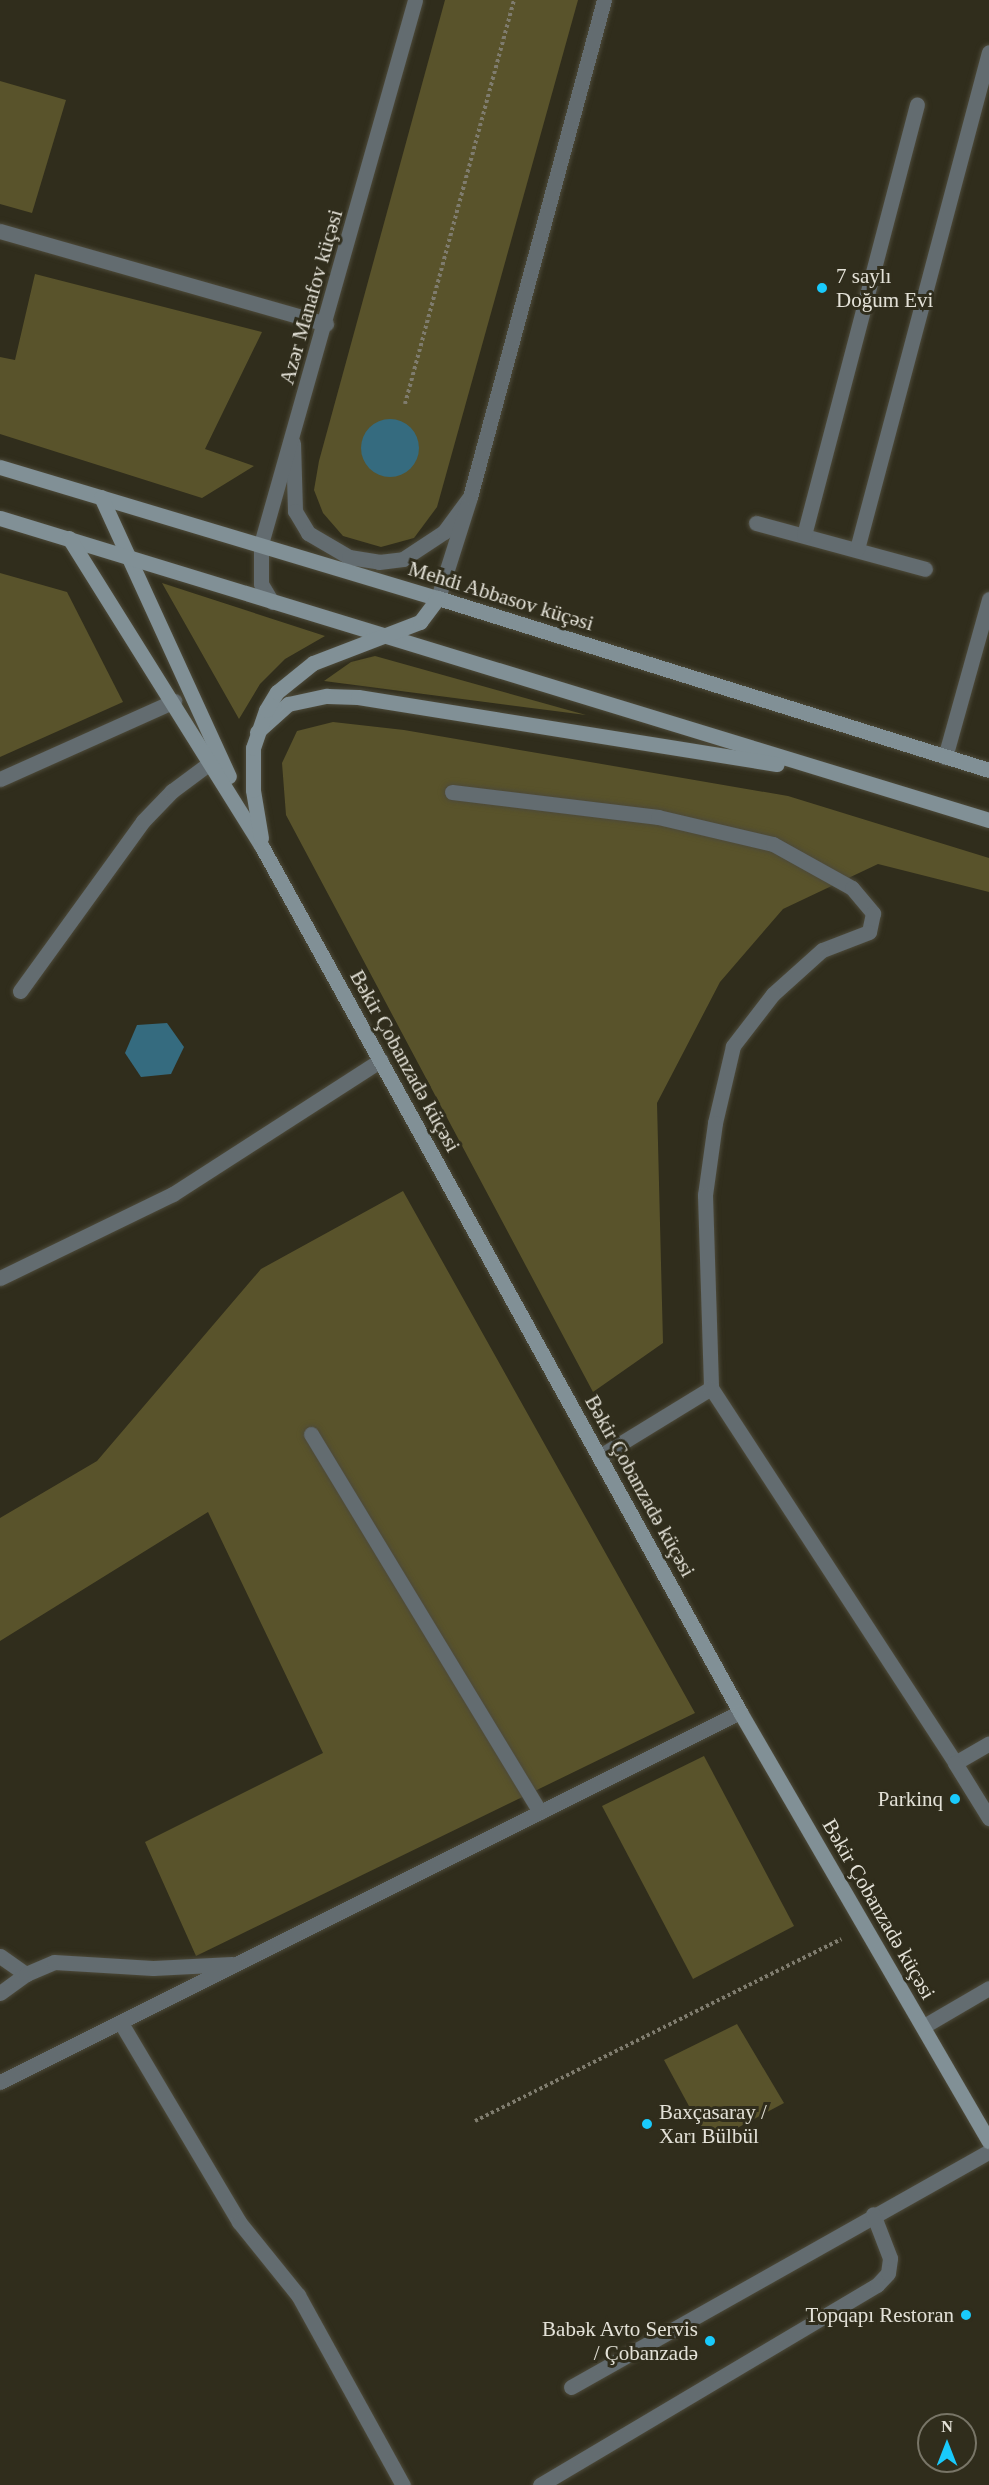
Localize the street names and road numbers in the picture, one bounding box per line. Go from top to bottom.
street label: Azər Manafov küçəsi [274,207,348,387]
street label: Mehdi Abbasov küçəsi [405,556,597,636]
street label: Bəkir Çobanzadə küçəsi [345,966,465,1156]
street label: Bəkir Çobanzadə küçəsi [580,1391,700,1581]
street label: Bəkir Çobanzadə küçəsi [817,1814,941,2004]

